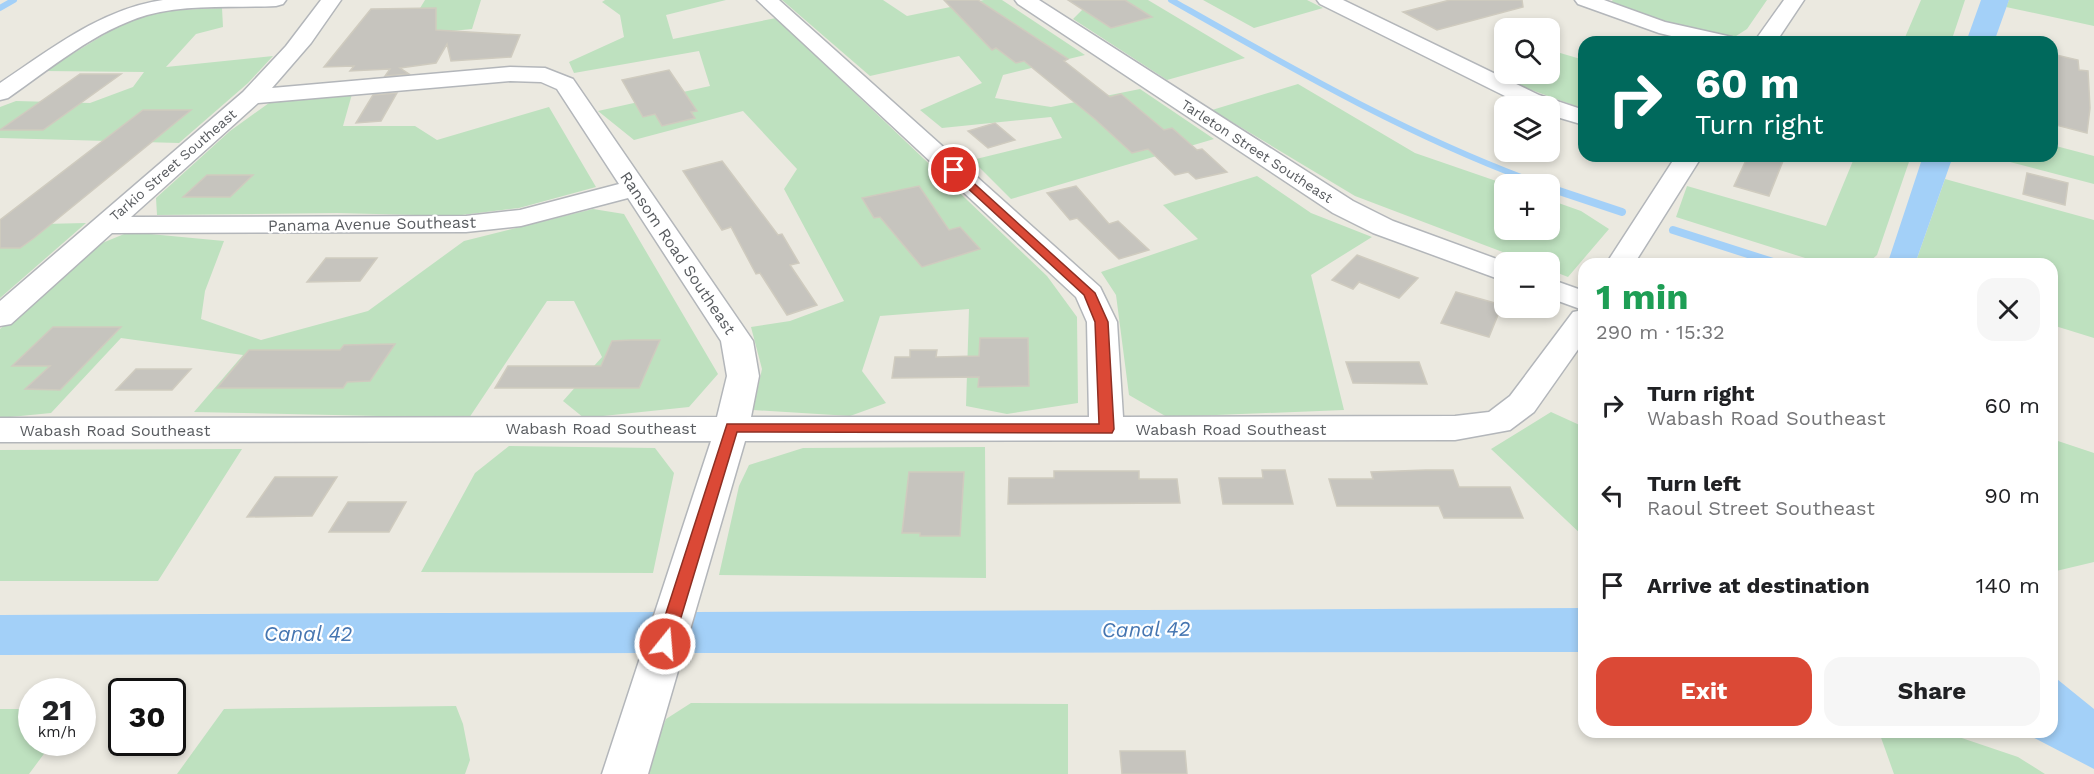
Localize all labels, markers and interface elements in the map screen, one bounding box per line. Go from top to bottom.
map controls [1494,18,1560,318]
button: search [1494,18,1560,84]
text: 60 m [1695,59,1799,108]
icon: right [1596,60,1674,138]
street label: Tarleton Street Southeast [1178,96,1336,206]
button: layers [1494,96,1560,162]
street label: Tarkio Street Southeast [107,106,240,224]
text: Turn right [1695,109,1824,141]
pin [928,144,979,195]
icon: arrive [937,153,970,186]
street label: Ransom Road Southeast [616,168,740,338]
button: + [1494,174,1560,240]
street label: Panama Avenue Southeast [268,213,477,235]
button: − [1494,252,1560,318]
text: 1 min [1596,276,1688,318]
button: close [1977,278,2040,341]
text: 290 m · 15:32 [1596,320,1725,344]
text: Turn right [1647,381,1754,406]
icon: right [1596,389,1629,422]
text: 60 m [1984,393,2040,418]
text: Wabash Road Southeast [1647,406,1886,430]
street label: Wabash Road Southeast [506,419,697,438]
street label: Wabash Road Southeast [1136,420,1327,439]
street label: Wabash Road Southeast [20,421,211,440]
text: Turn left [1647,471,1741,496]
icon: left [1596,479,1629,512]
text: 90 m [1984,483,2040,508]
text: Raoul Street Southeast [1647,496,1875,520]
icon: arrive [1596,569,1629,602]
text: Arrive at destination [1647,573,1870,598]
text: 140 m [1976,573,2040,598]
position arrow [633,612,697,676]
water label: Canal 42 [1101,616,1191,642]
water label: Canal 42 [264,621,352,646]
button: Exit [1596,657,1812,726]
button: Share [1824,657,2040,726]
speed limit sign: 30 [108,678,186,756]
text: 21 [42,692,72,727]
text: km/h [38,723,76,741]

